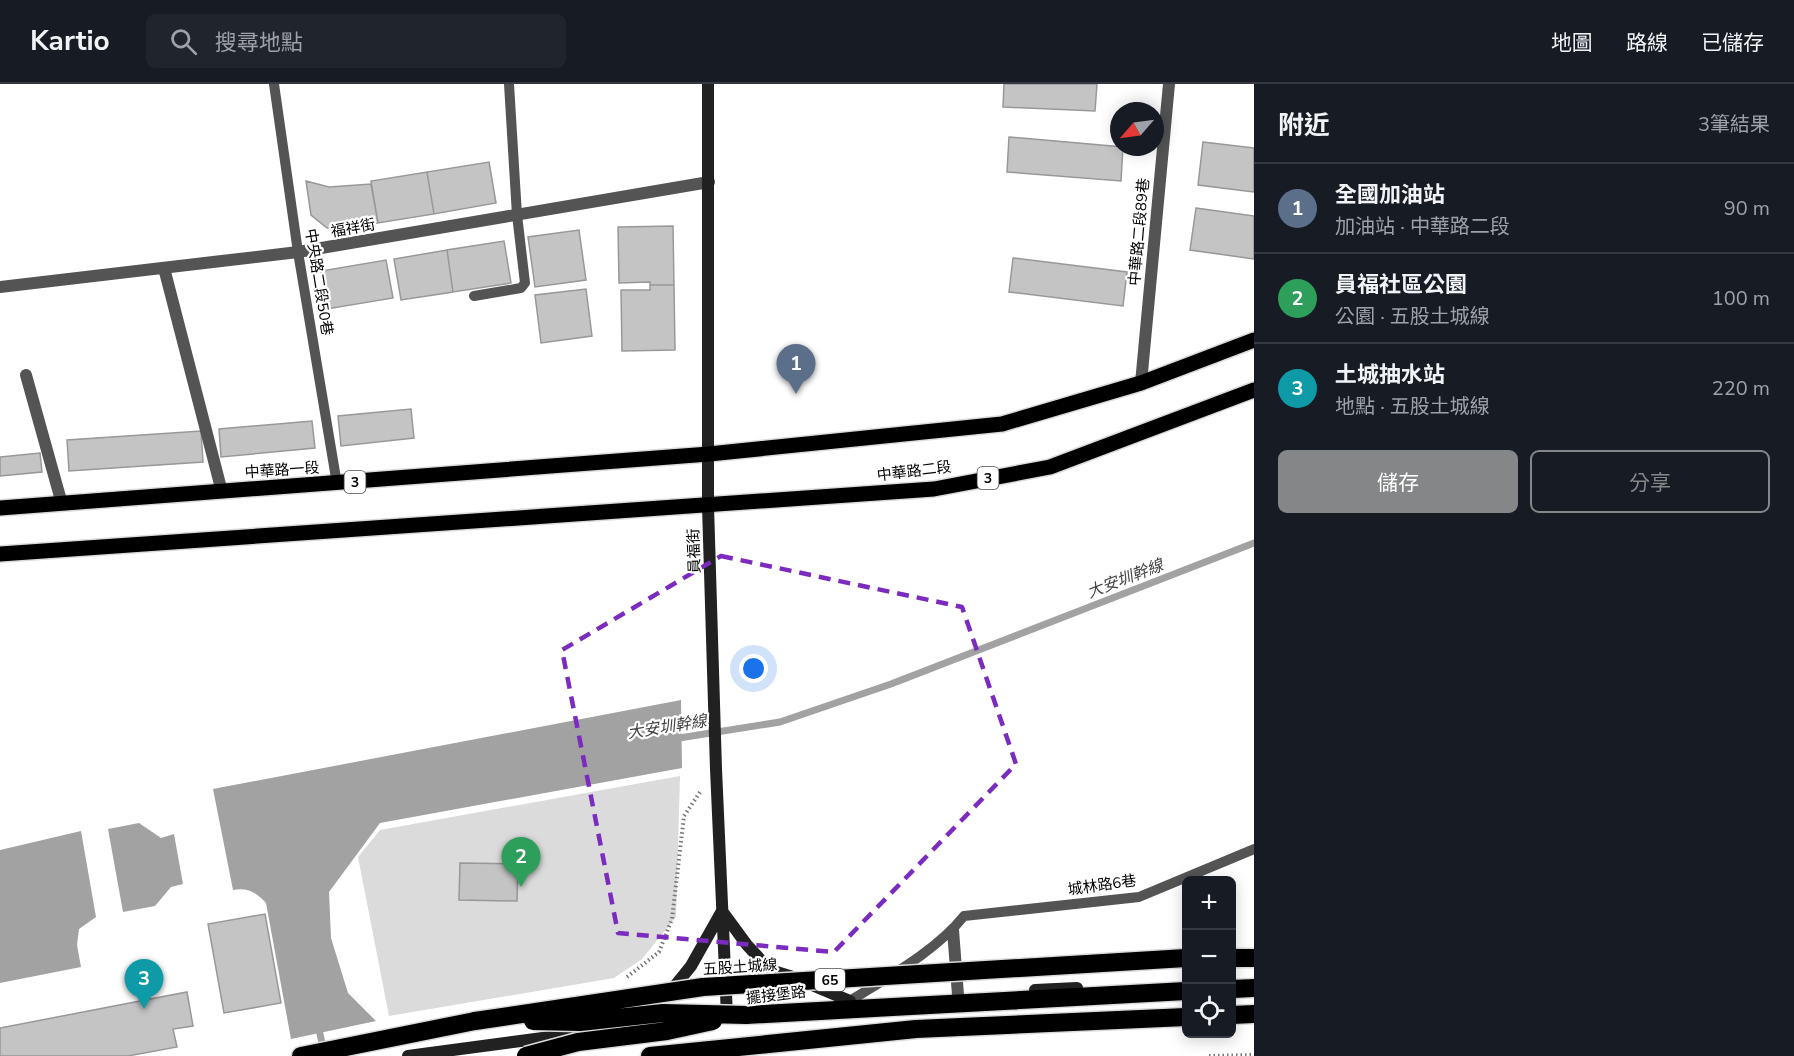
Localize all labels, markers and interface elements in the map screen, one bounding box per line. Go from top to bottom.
search box [146,14,566,68]
text: Kartio [30,22,110,60]
icon: search [167,25,200,58]
text: 搜尋地點 [215,28,303,58]
text: 地圖 [1551,29,1593,57]
text: 路線 [1626,29,1668,57]
text: 已儲存 [1701,29,1764,57]
north arrow [1110,102,1164,156]
text: 附近 [1278,108,1330,143]
text: 3筆結果 [1698,111,1770,138]
street label: 中華路二段89巷 [1124,177,1154,287]
text: 全國加油站 [1335,180,1445,210]
text: 1 [1292,195,1304,222]
text: 90 m [1724,195,1770,222]
text: 加油站 · 中華路二段 [1335,213,1510,240]
street label: 福祥街 [329,214,377,242]
street label: 中央路二段50巷 [301,227,337,337]
text: 員福社區公園 [1335,270,1467,300]
text: 2 [1292,285,1304,312]
text: 100 m [1712,285,1770,312]
text: 公園 · 五股土城線 [1335,303,1490,330]
pin: 1 [776,344,816,394]
text: 土城抽水站 [1335,360,1445,390]
text: 3 [1292,375,1304,402]
text: 220 m [1712,375,1770,402]
text: 地點 · 五股土城線 [1335,393,1490,420]
button: 儲存 [1278,450,1518,513]
button: 分享 [1530,450,1770,513]
street label: 中華路一段 [244,457,320,483]
street label: 中華路二段 [876,457,952,485]
road number: 3 [978,467,998,489]
road number: 3 [344,471,366,493]
street label: 員福街 [683,528,705,574]
water label: 大安圳幹線 [1084,554,1168,604]
your location [739,654,768,683]
water label: 大安圳幹線 [626,710,710,744]
pin: 2 [502,838,540,887]
street label: 城林路6巷 [1066,870,1138,900]
map controls [1182,876,1236,1038]
button: + [1182,876,1236,930]
button: − [1182,930,1236,984]
street label: 五股土城線 [702,954,778,980]
pin: 3 [124,960,164,1009]
road number: 65 [815,969,845,991]
street label: 擺接堡路 [745,981,807,1009]
button: locate [1182,984,1236,1038]

